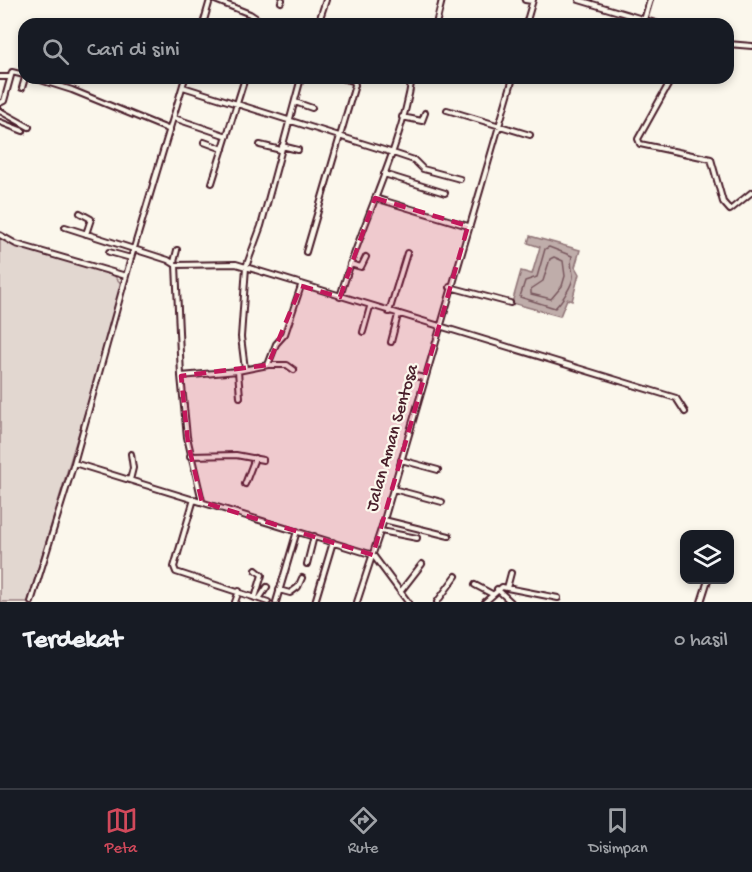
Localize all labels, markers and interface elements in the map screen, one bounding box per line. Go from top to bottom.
search box [18,18,734,84]
icon: search [39,35,72,68]
text: Cari di sini [87,38,180,64]
street label: Jalan Aman Sentosa [362,361,424,514]
map controls [680,530,734,584]
button: layers [680,530,734,584]
text: Terdekat [24,626,122,657]
text: 0 hasil [674,630,728,653]
tab: Peta [105,804,138,859]
tab: Rute [347,804,380,859]
tab: Disimpan [589,804,647,859]

